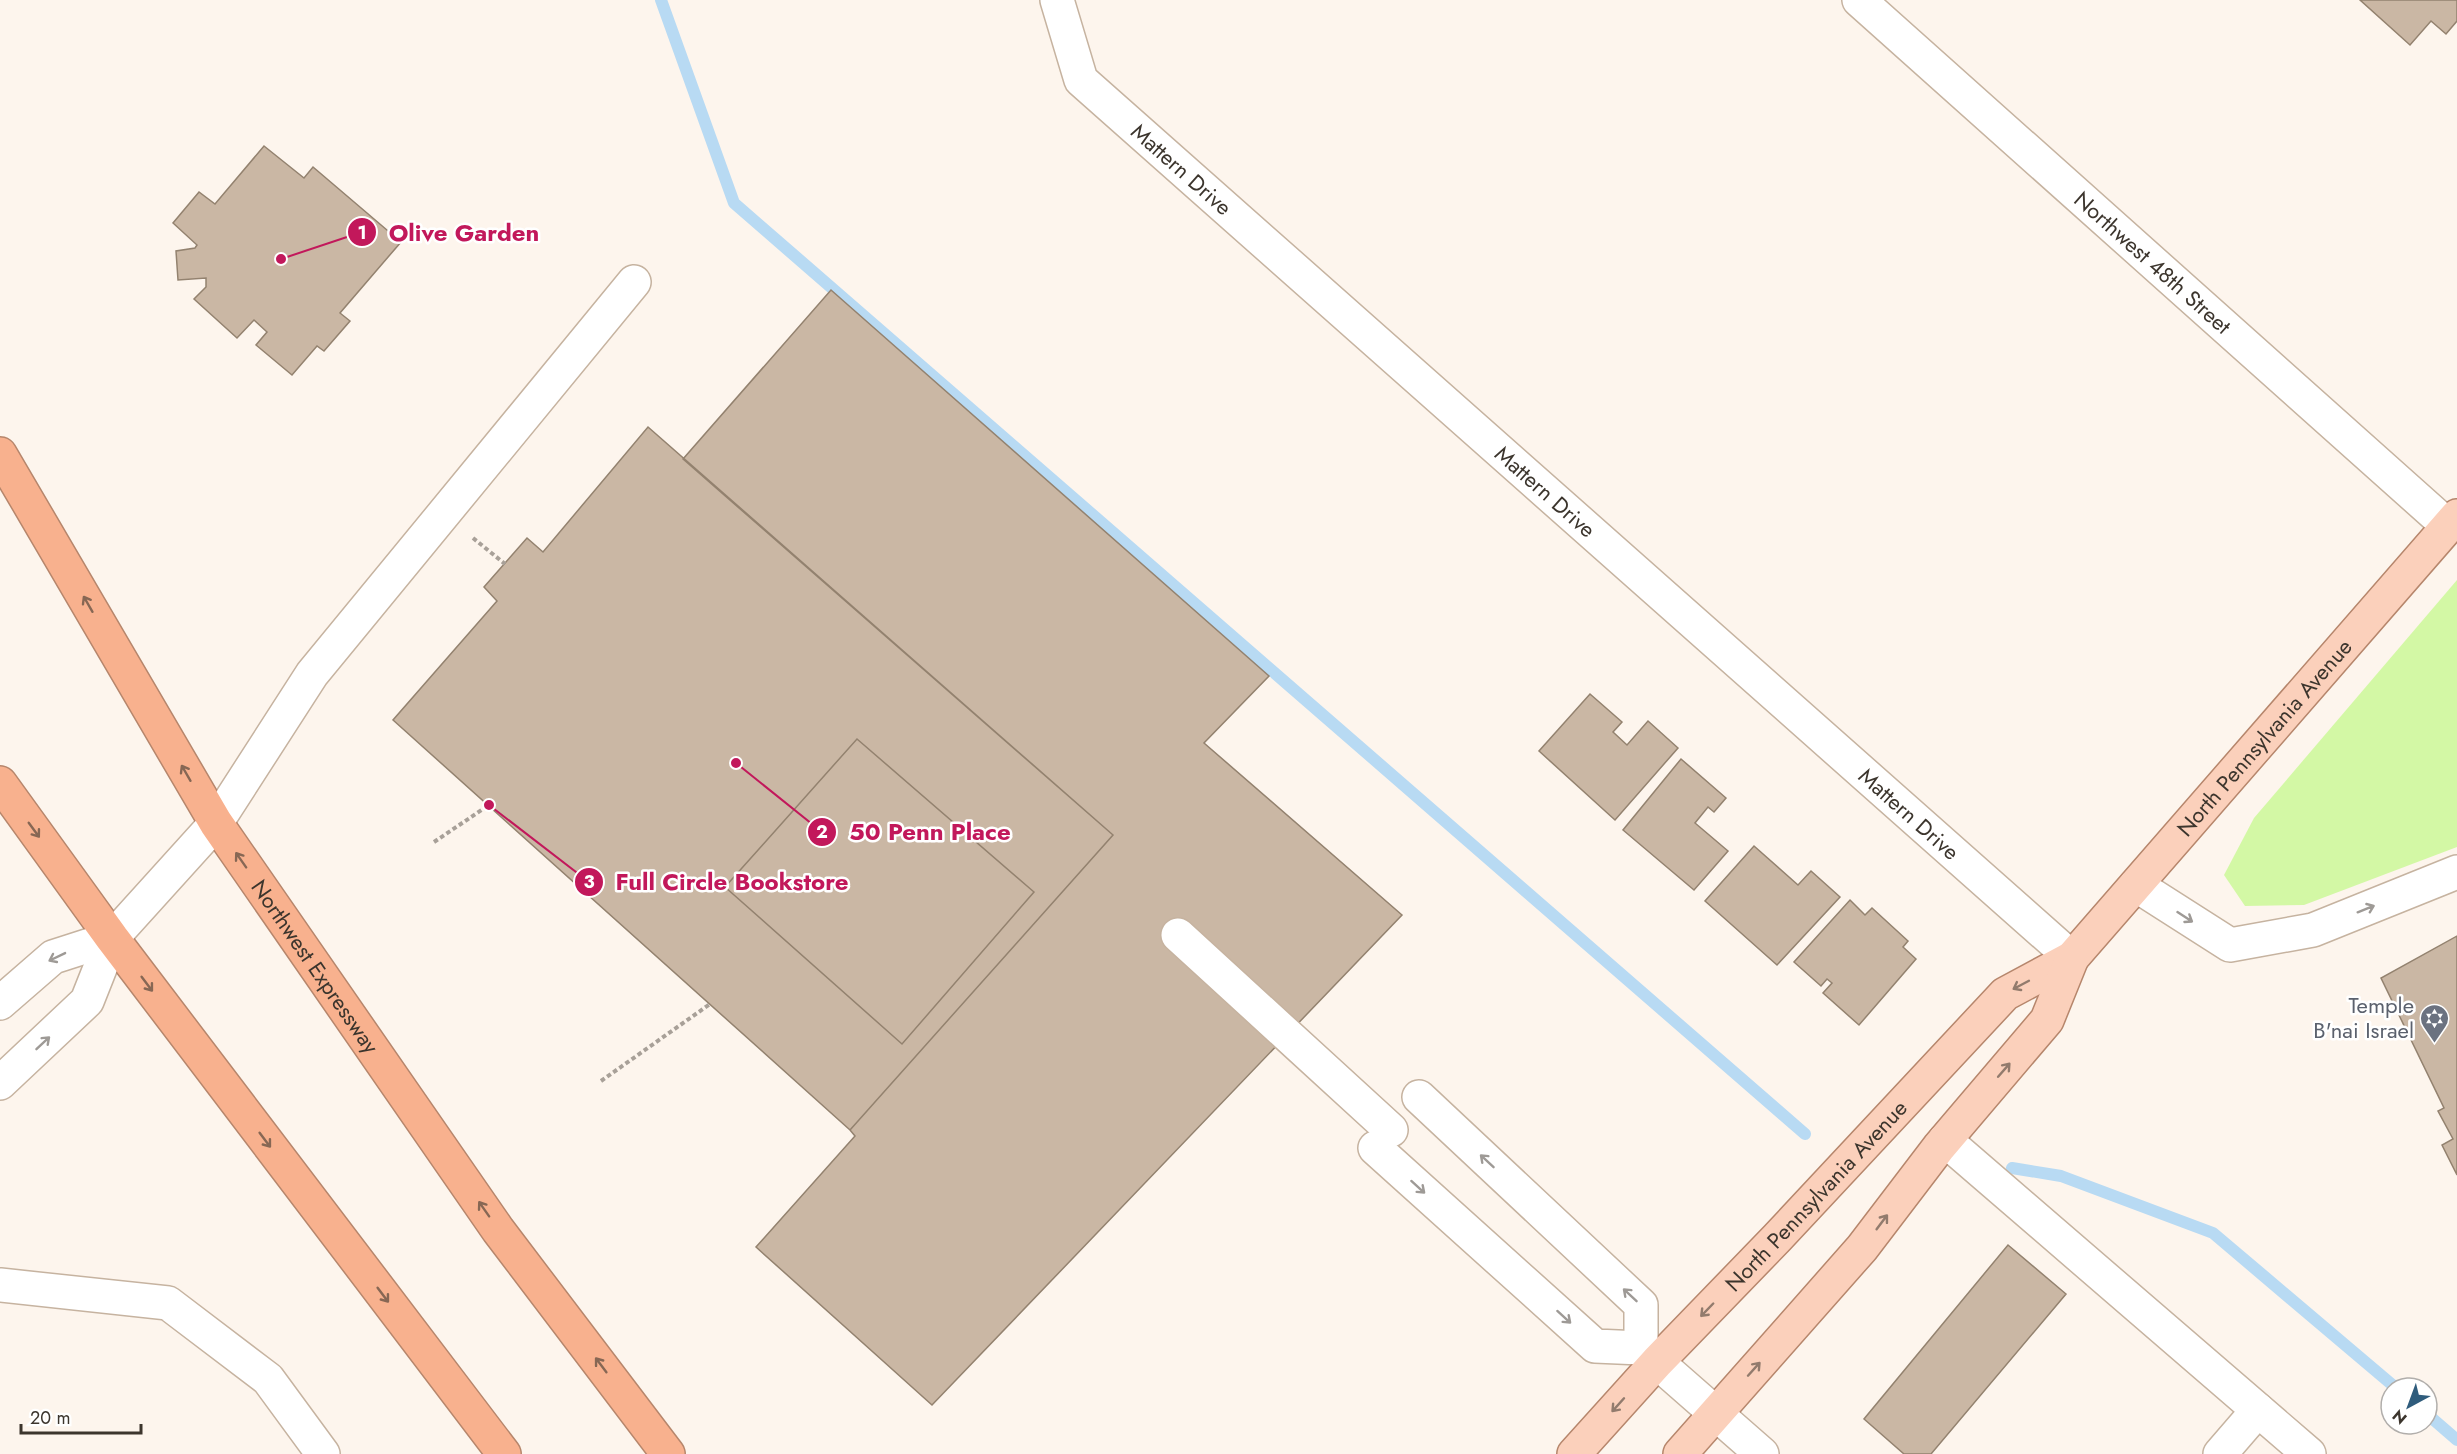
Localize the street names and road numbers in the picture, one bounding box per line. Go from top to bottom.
street label: Mattern Drive [1124,116,1239,223]
street label: Northwest 48th Street [2067,184,2239,342]
street label: Mattern Drive [1488,438,1603,545]
street label: North Pennsylvania Avenue [2169,632,2359,843]
street label: Mattern Drive [1852,760,1967,867]
street label: Northwest Expressway [244,873,387,1060]
street label: North Pennsylvania Avenue [1718,1093,1914,1299]

